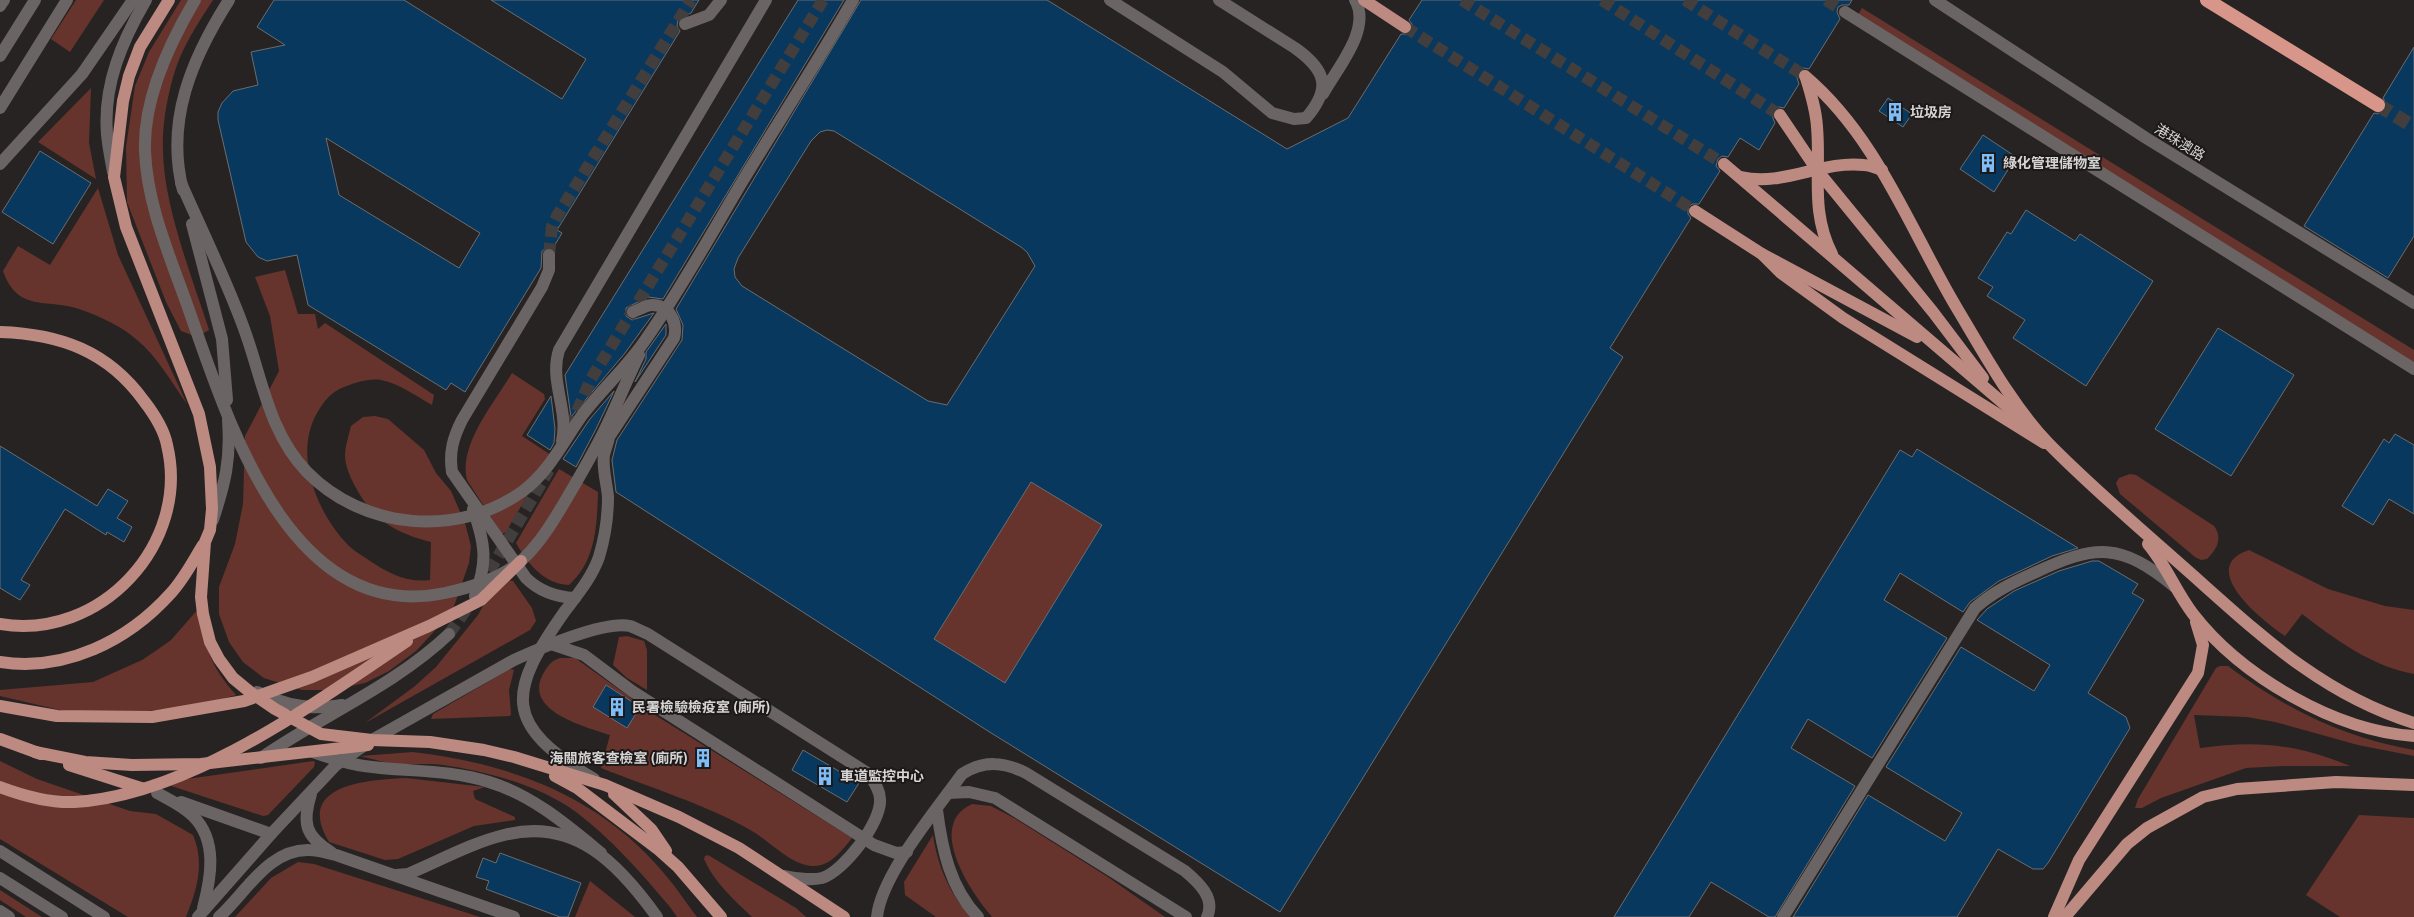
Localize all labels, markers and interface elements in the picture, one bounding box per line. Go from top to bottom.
building icon: 垃圾房 [1884,101,1906,123]
place label: 垃圾房 [1910,104,1952,120]
street label: 港珠澳路 [2152,120,2208,164]
building icon: 綠化管理儲物室 [1977,152,1999,174]
place label: 綠化管理儲物室 [2003,155,2101,171]
building icon: 民署檢驗檢疫室 (廁所) [606,696,628,718]
place label: 民署檢驗檢疫室 (廁所) [632,699,771,715]
building icon: 海關旅客查檢室 (廁所) [692,747,714,769]
place label: 海關旅客查檢室 (廁所) [549,750,688,766]
building icon: 車道監控中心 [814,765,836,787]
place label: 車道監控中心 [840,768,924,784]

